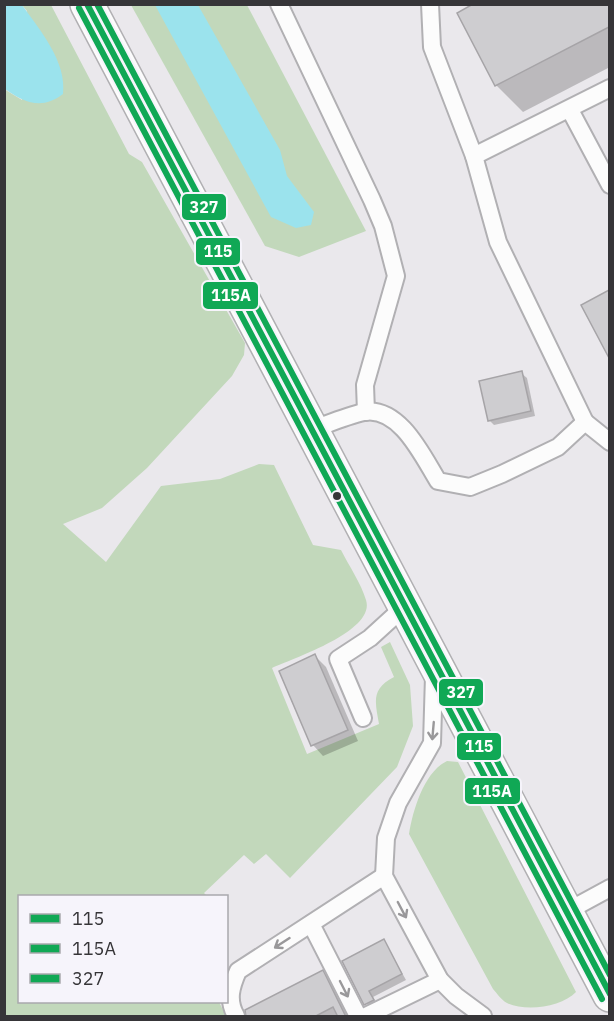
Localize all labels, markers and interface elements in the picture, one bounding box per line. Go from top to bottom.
line badge: 327 [181,193,227,221]
text: 327 [190,197,218,217]
line badge: 115 [195,237,241,266]
text: 115 [204,241,233,261]
line badge: 115А [202,281,259,310]
text: 115А [211,285,251,305]
unlabelled marker [331,490,343,502]
line badge: 327 [438,678,484,707]
text: 327 [447,682,475,702]
one-way arrow [427,720,438,740]
line badge: 115 [456,732,502,761]
text: 115 [465,736,494,756]
line badge: 115А [464,777,521,805]
text: 115А [472,781,512,801]
legend [18,895,228,1003]
one-way arrow [397,900,408,918]
text: 115 [72,907,104,930]
one-way arrow [274,936,291,949]
text: 115А [72,937,116,960]
text: 327 [72,967,104,990]
one-way arrow [338,980,350,997]

